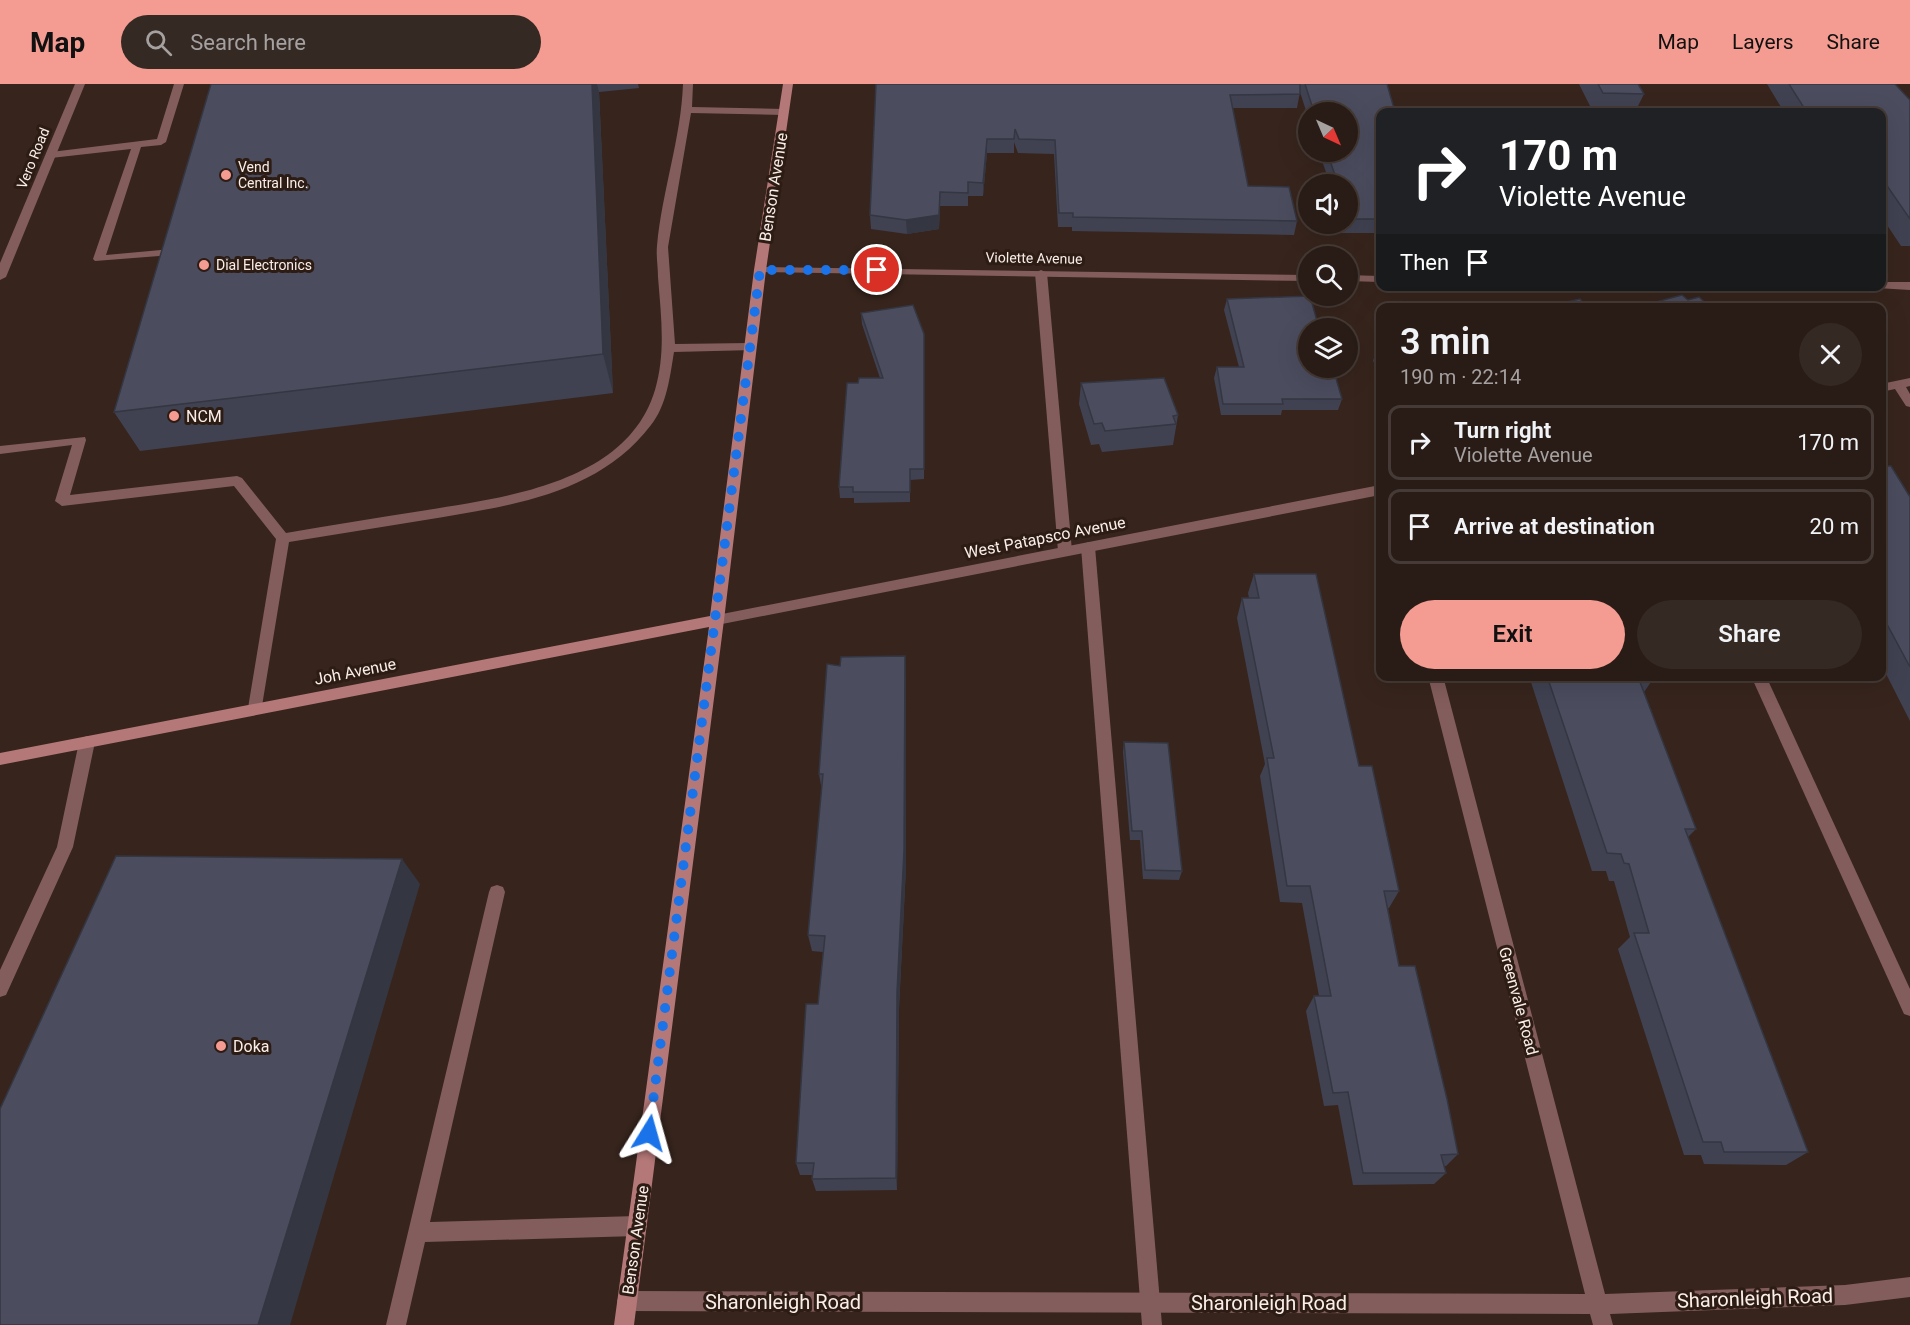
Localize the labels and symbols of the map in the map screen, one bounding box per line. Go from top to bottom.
north arrow [1298,102,1358,162]
street label: Vero Road [14,125,52,191]
street label: Benson Avenue [756,131,791,243]
place label: Vend Central Inc. [238,159,308,191]
marker: Vend Central Inc. [219,168,233,182]
pin [851,244,902,295]
street label: Violette Avenue [985,249,1083,267]
place label: Dial Electronics [216,257,312,273]
marker: Dial Electronics [197,258,211,272]
place label: NCM [186,407,222,426]
marker: NCM [167,409,181,423]
street label: West Patapsco Avenue [963,513,1127,562]
street label: Joh Avenue [313,654,398,689]
street label: Greenvale Road [1495,945,1542,1057]
place label: Doka [233,1037,269,1056]
marker: Doka [214,1039,228,1053]
position arrow [617,1101,681,1165]
street label: Benson Avenue [618,1184,653,1296]
street label: Sharonleigh Road [1677,1283,1833,1313]
street label: Sharonleigh Road [705,1290,861,1314]
street label: Sharonleigh Road [1191,1291,1347,1315]

